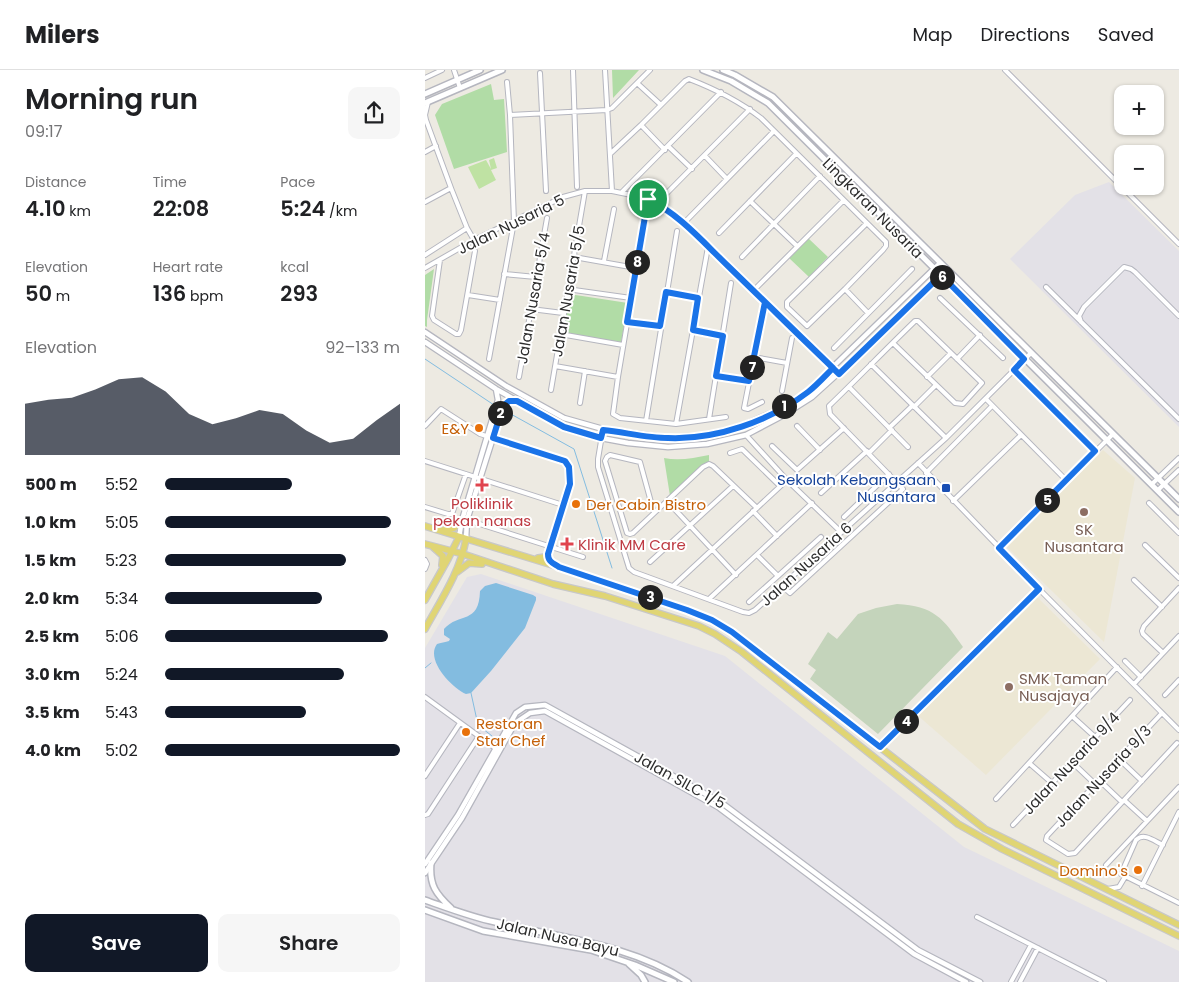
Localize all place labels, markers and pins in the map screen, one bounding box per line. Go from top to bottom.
pin [627,178,669,220]
pin: 8 [625,250,649,274]
pin: 6 [929,264,955,290]
pin: 7 [739,354,765,380]
pin: 1 [771,394,797,418]
pin: 2 [487,400,513,426]
place label: E&Y [441,418,469,439]
marker: E&Y [473,422,485,434]
place label: Sekolah Kebangsaan Nusantara [777,469,936,507]
marker: Poliklinik pekan nanas [475,478,489,492]
marker: Sekolah Kebangsaan Nusantara [940,482,952,494]
pin: 5 [1035,488,1059,512]
place label: Poliklinik pekan nanas [433,493,531,531]
place label: Der Cabin Bistro [586,494,706,515]
marker: Der Cabin Bistro [570,498,582,510]
marker: SK Nusantara [1078,506,1090,518]
place label: SK Nusantara [1044,519,1124,557]
place label: Klinik MM Care [578,534,686,555]
marker: Klinik MM Care [560,537,574,551]
pin: 3 [637,584,663,610]
place label: SMK Taman Nusajaya [1019,668,1107,706]
marker: SMK Taman Nusajaya [1003,681,1015,693]
pin: 4 [893,708,919,734]
place label: Restoran Star Chef [476,713,545,751]
marker: Restoran Star Chef [460,726,472,738]
place label: Domino's [1059,860,1128,881]
marker: Domino's [1132,864,1144,876]

